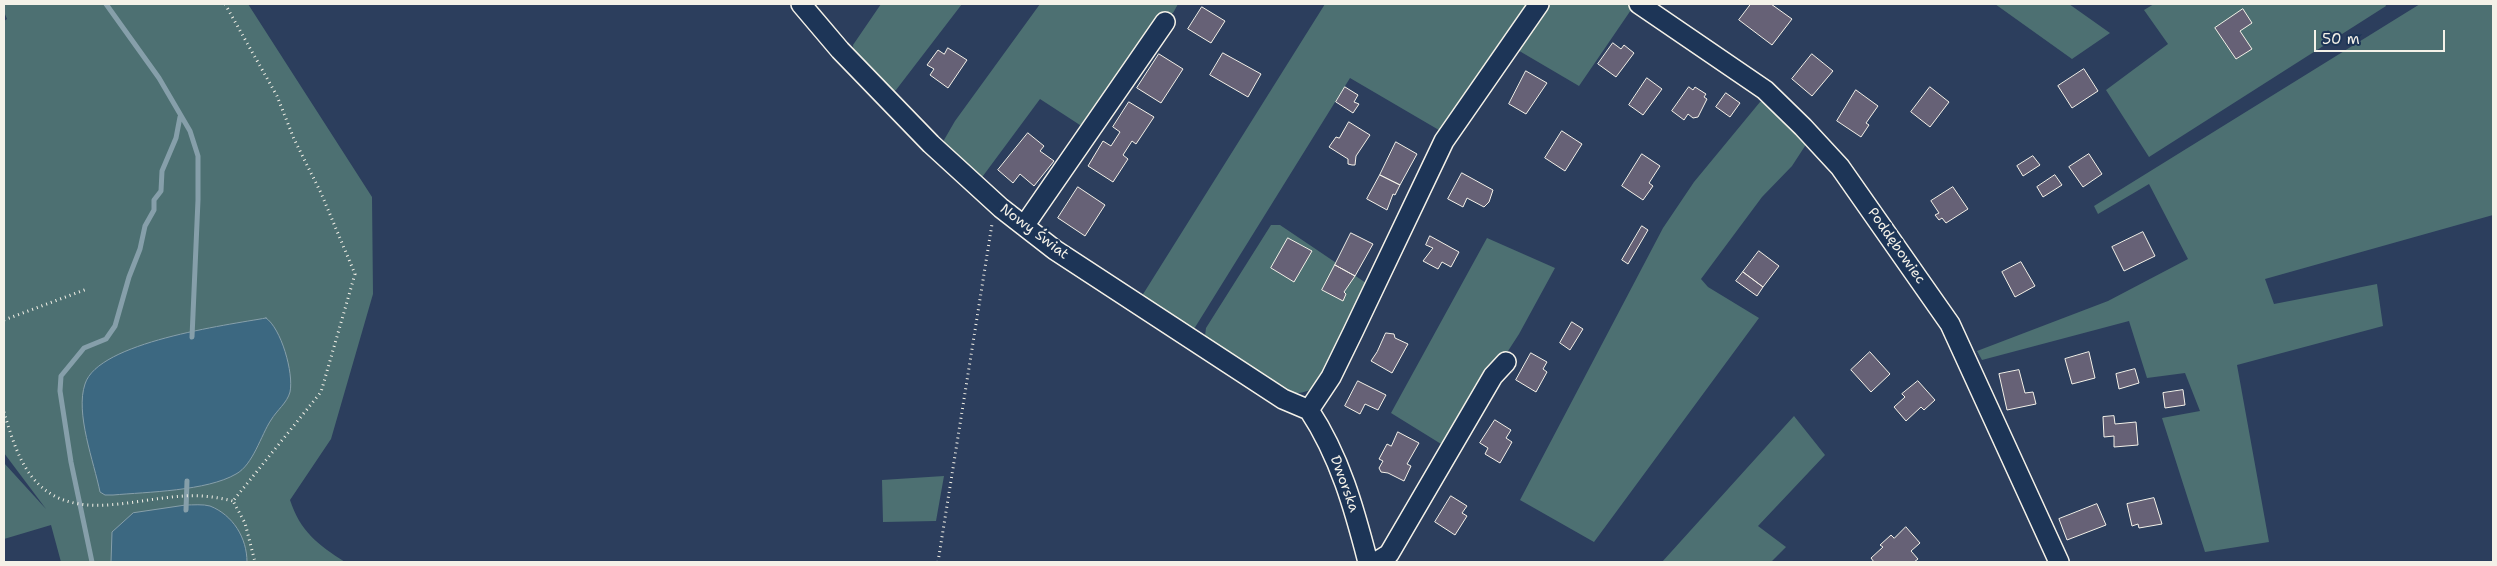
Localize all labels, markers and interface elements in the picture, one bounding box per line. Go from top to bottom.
scale bar [2317,20,2448,52]
text: 50 m [2322,29,2360,49]
street label: Nowy Świat [996,201,1072,263]
street label: Poddębowiec [1864,205,1928,287]
street label: Dworska [1326,454,1362,514]

